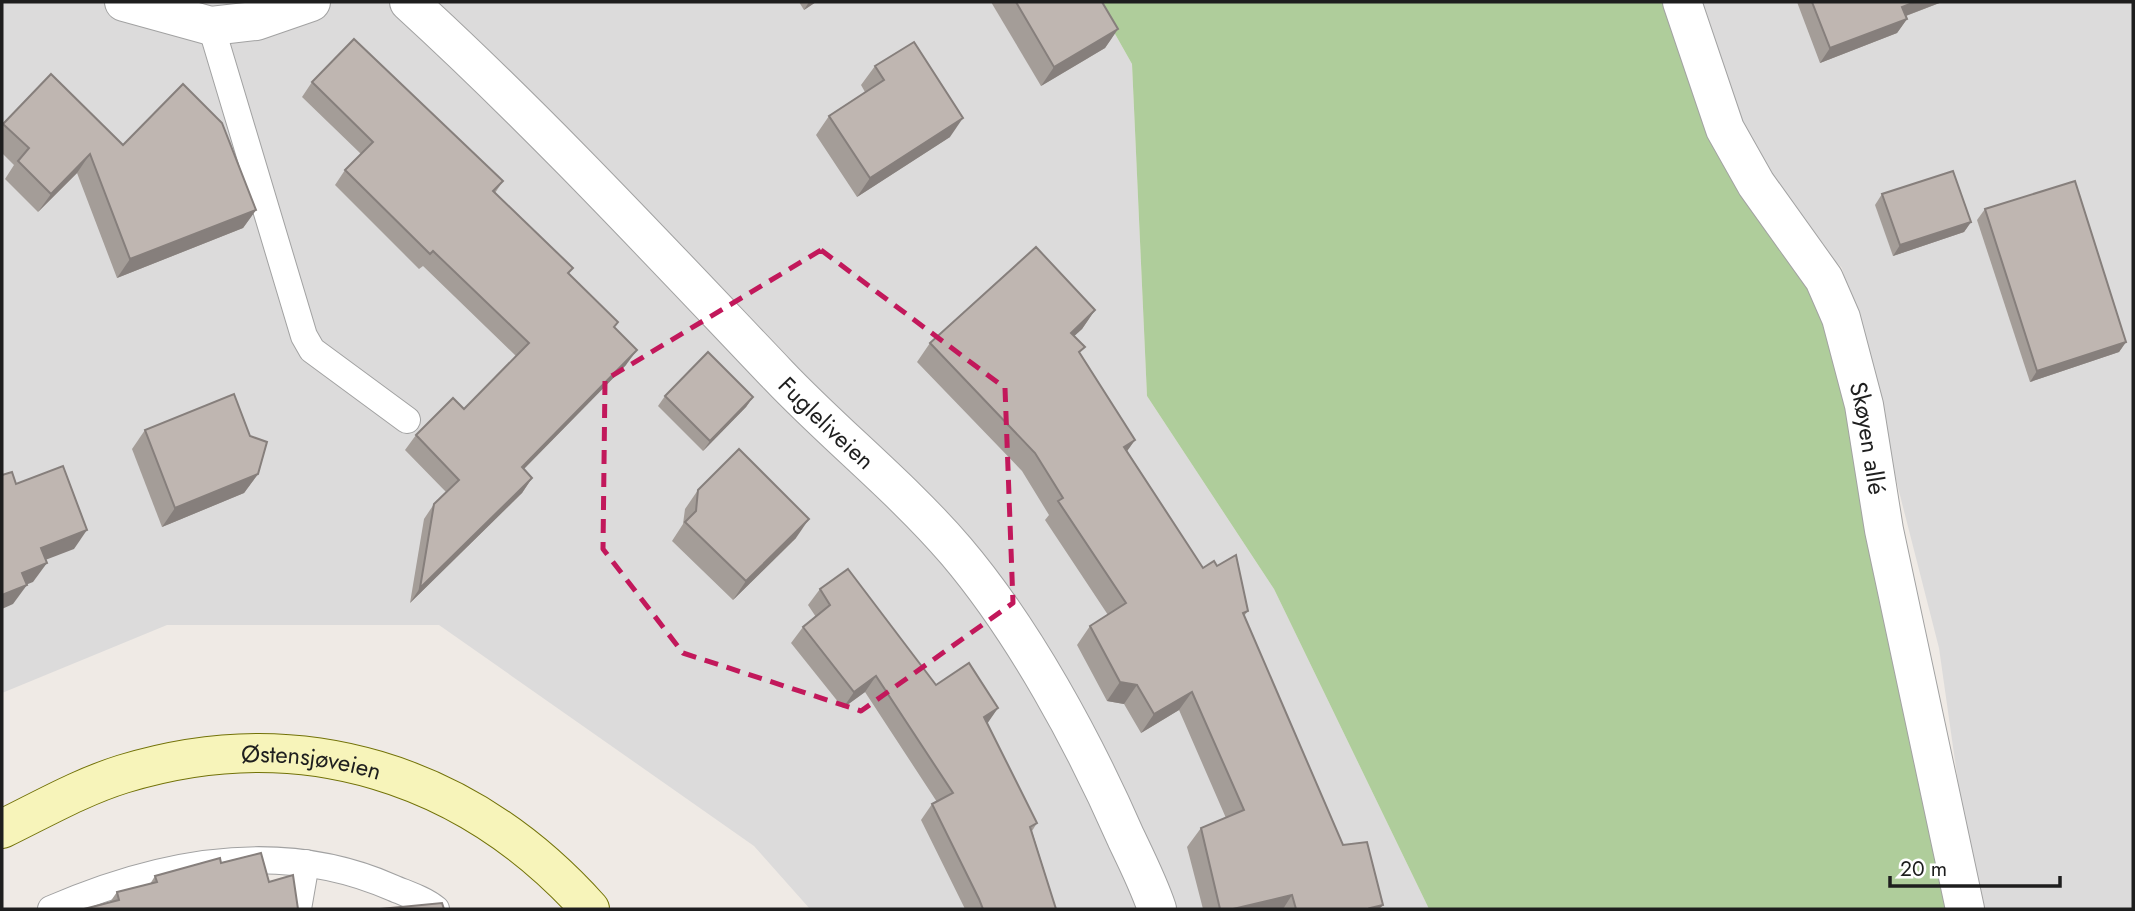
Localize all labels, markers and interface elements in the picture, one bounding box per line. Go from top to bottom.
street label: Fugleliveien [771,368,883,477]
street label: Skøyen allé [1841,378,1896,497]
street label: Østensjøveien [241,736,386,788]
scale bar [1890,844,2060,888]
text: 20 m [1900,854,1947,884]

